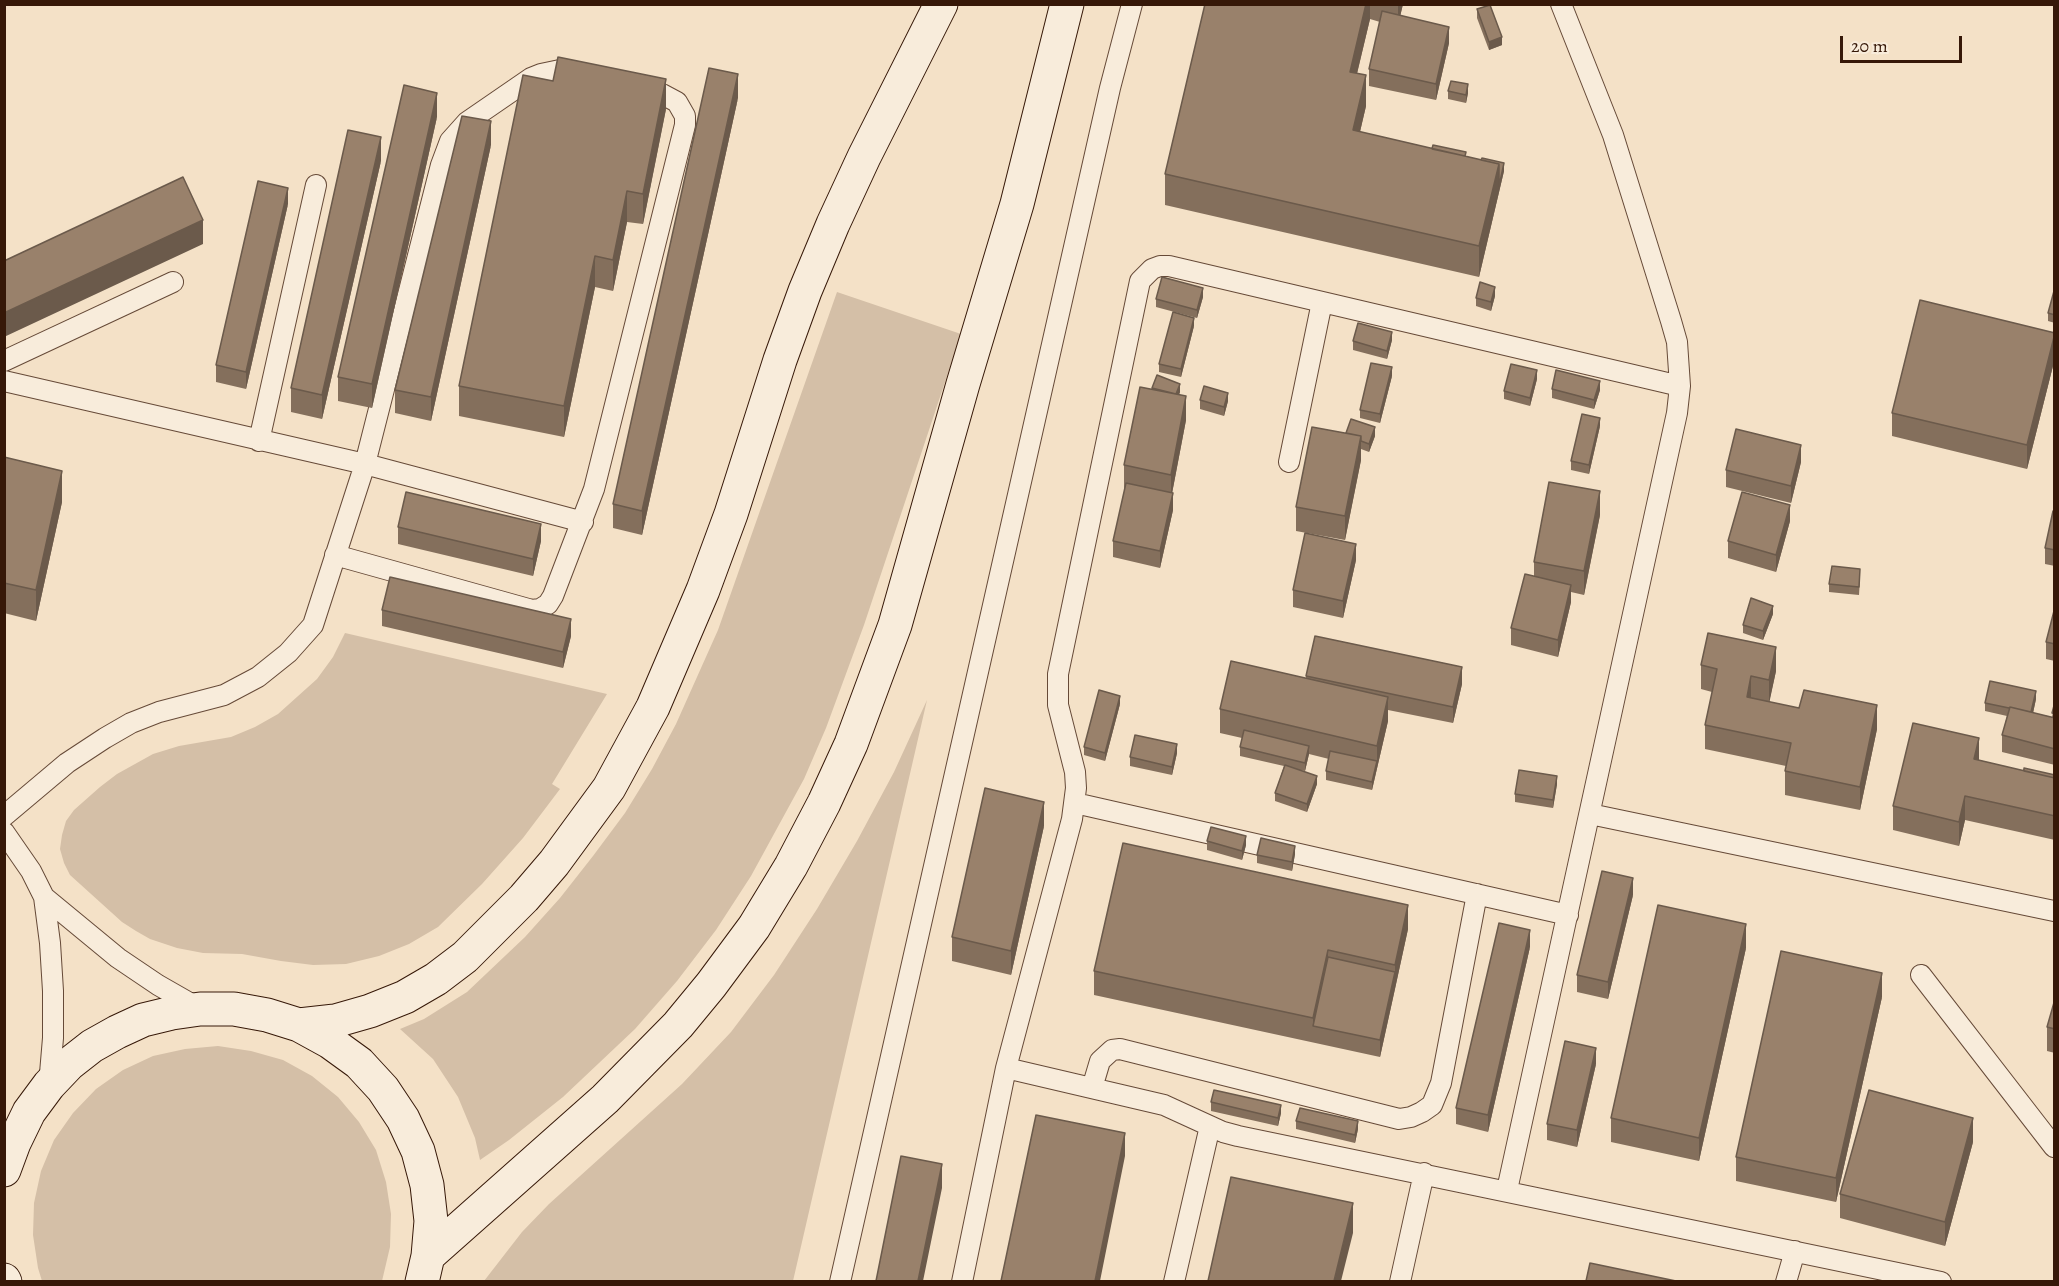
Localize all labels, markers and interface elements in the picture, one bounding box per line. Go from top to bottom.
scale bar [1843,24,1964,62]
text: 20 m [1851,34,1888,58]

